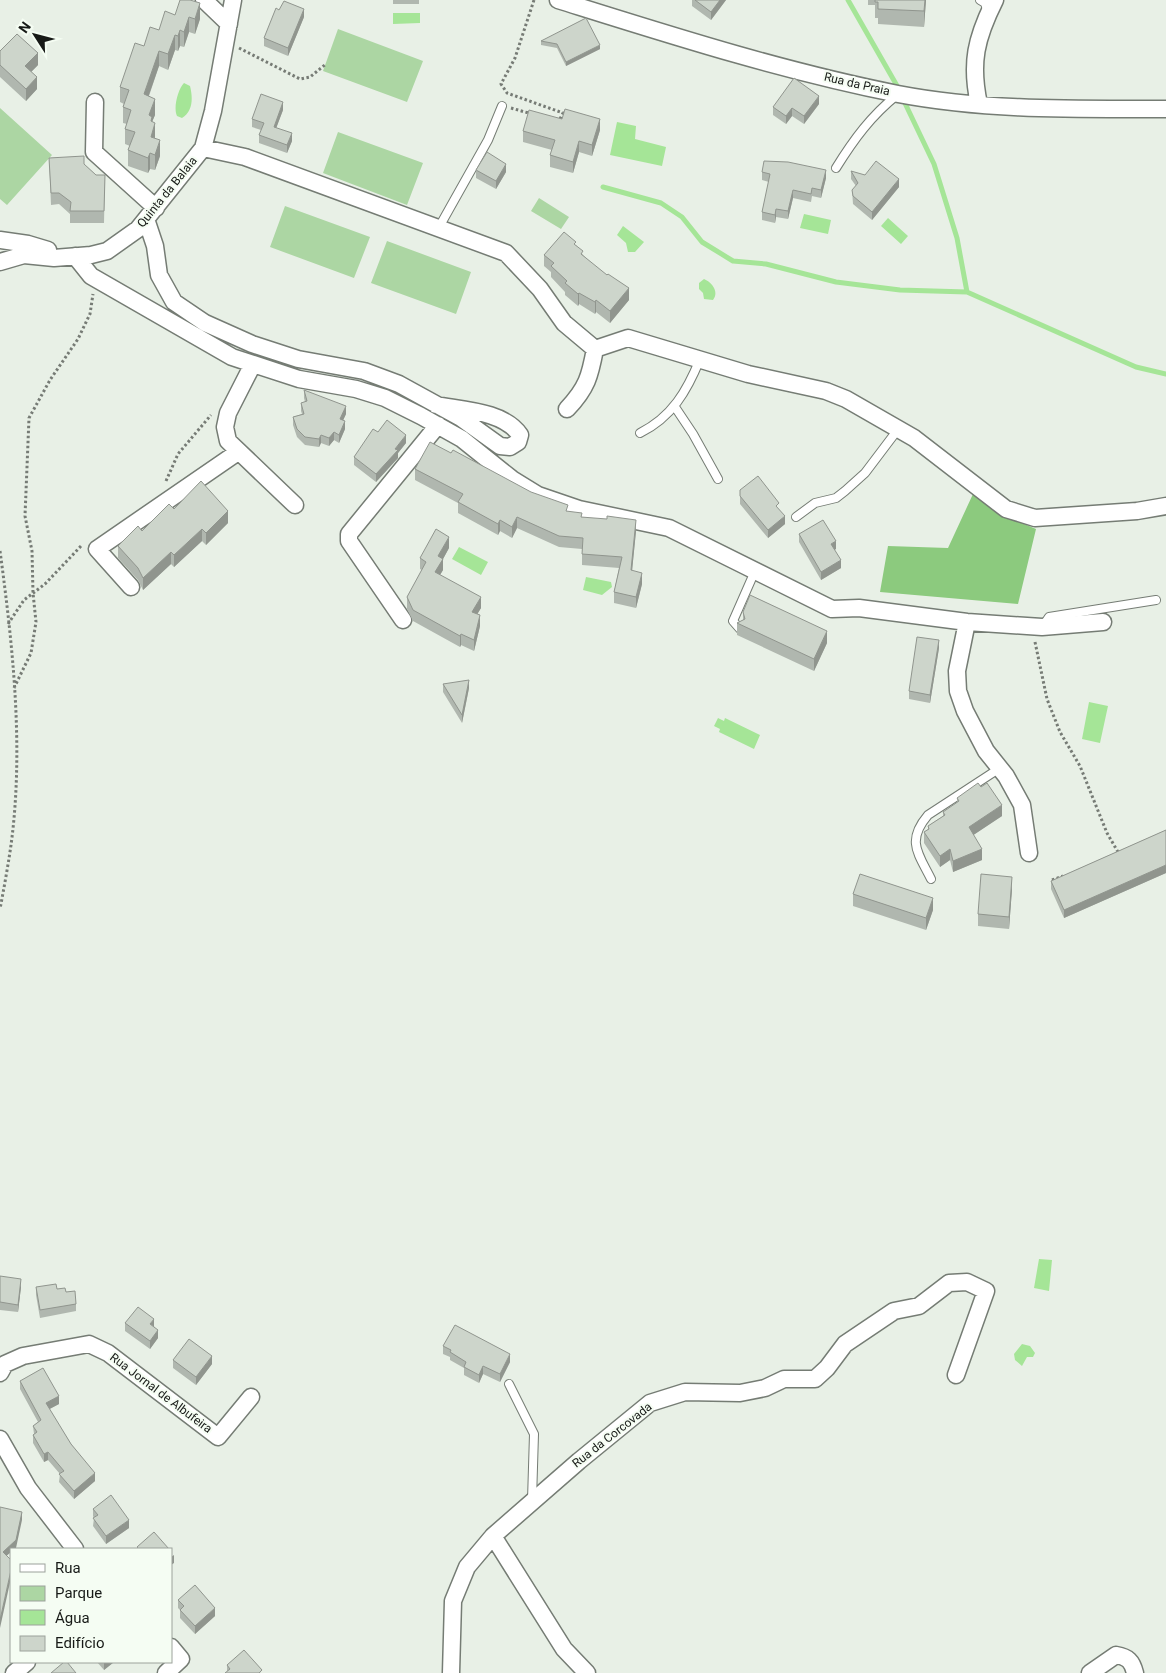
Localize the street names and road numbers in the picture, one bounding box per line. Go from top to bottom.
street label: Rua da Praia [823,70,891,98]
street label: Quinta da Balaia [134,154,200,230]
street label: Rua Jornal de Albufeira [107,1350,215,1436]
street label: Rua da Corcovada [569,1400,655,1470]

